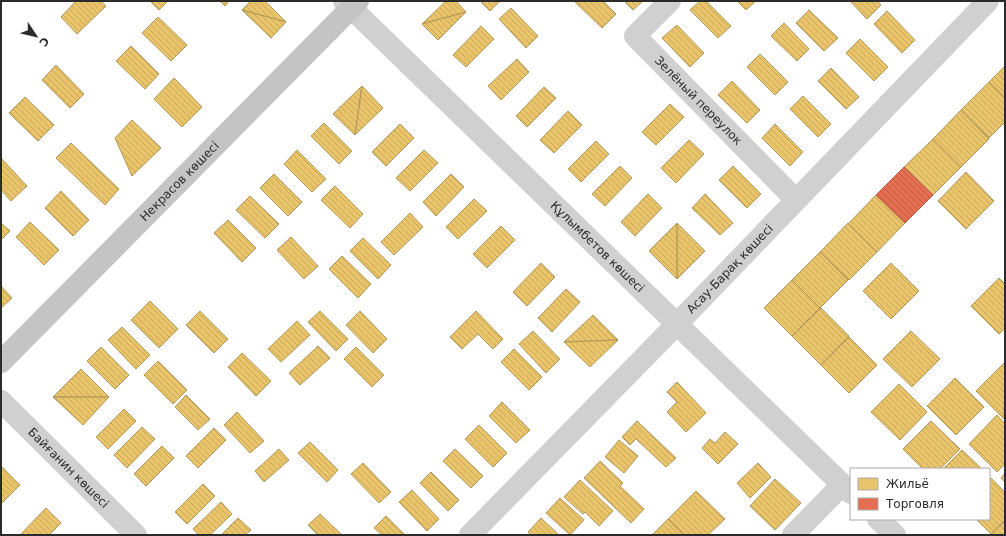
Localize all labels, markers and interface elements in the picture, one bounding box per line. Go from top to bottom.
north arrow [16,16,56,56]
text: С [36,34,51,48]
street label: Зелёный переулок [652,53,745,148]
street label: Некрасов көшесі [137,139,222,224]
street label: Құлымбетов көшесі [548,198,647,295]
street label: Асау-Барақ көшесі [684,222,776,316]
street label: Байғанин көшесі [25,425,112,511]
legend [850,468,990,520]
text: Жильё [886,477,929,491]
text: Торговля [885,497,944,511]

